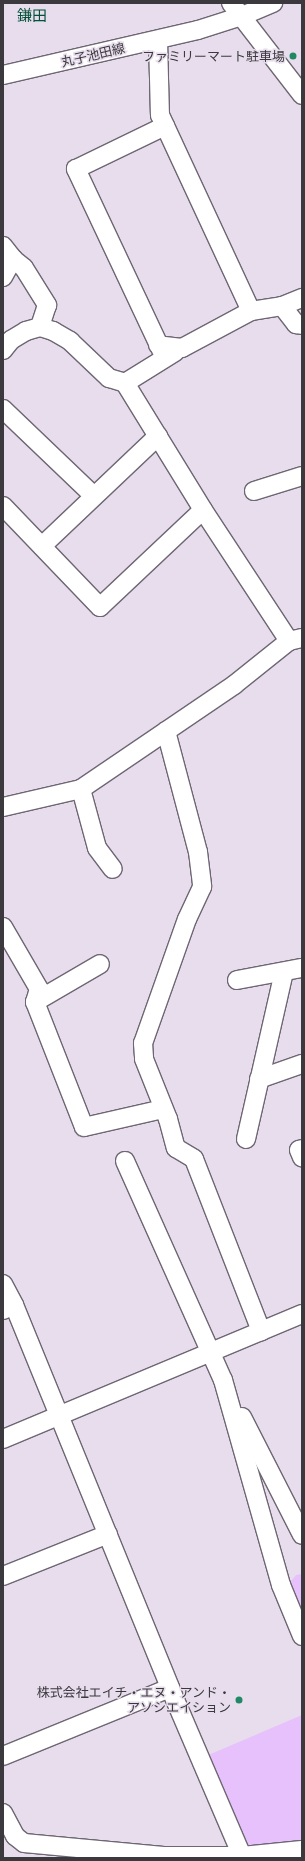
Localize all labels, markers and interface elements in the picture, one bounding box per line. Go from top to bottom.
district label: 鎌田 [17,7,47,25]
street label: 丸子池田線 [60,40,126,70]
place label: ファミリーマート駐車場 [142,48,285,64]
marker: ファミリーマート駐車場 [288,51,298,61]
place label: 株式会社エイチ・エヌ・アンド・ アソシエイション [36,1685,231,1716]
marker: 株式会社エイチ・エヌ・アンド・ アソシエイション [234,1695,244,1705]

